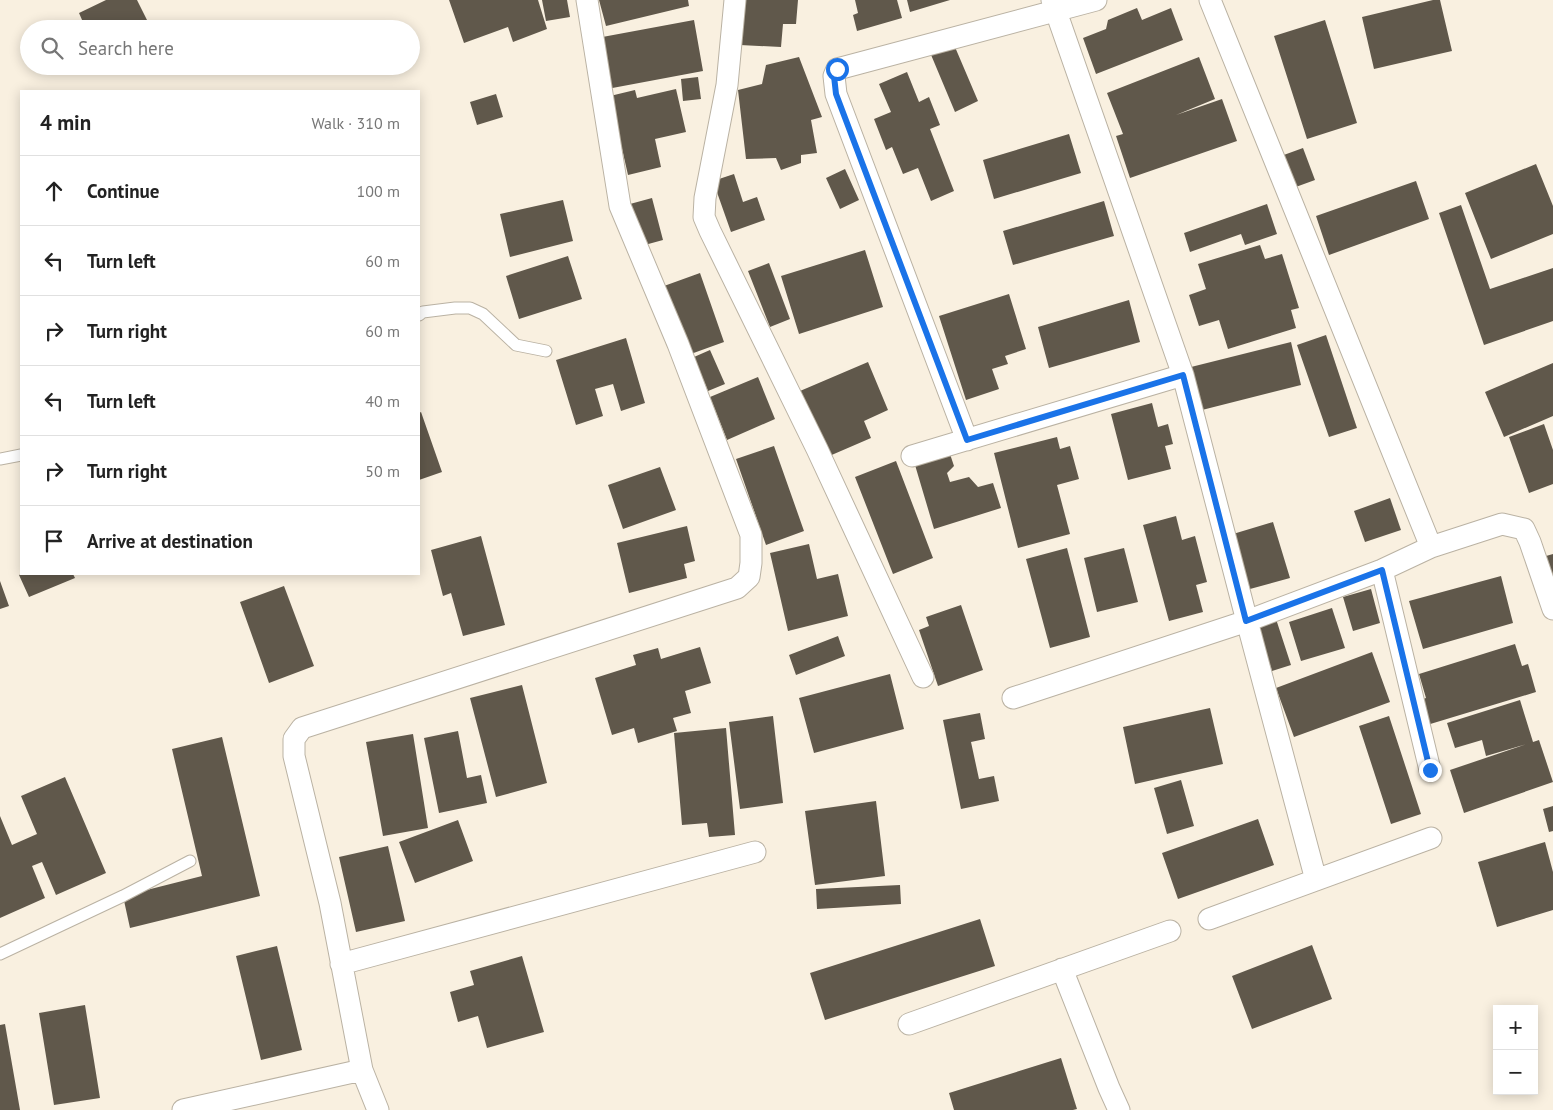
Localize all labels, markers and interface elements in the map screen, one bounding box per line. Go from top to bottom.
search box [20,20,420,75]
icon: search [38,34,66,62]
text: Search here [78,36,174,60]
route start [826,58,849,81]
text: 4 min [40,109,91,136]
text: Walk · 310 m [311,113,400,133]
icon: ahead [40,177,68,205]
text: Continue [87,179,159,203]
text: 100 m [357,181,400,201]
icon: left [40,247,68,275]
text: Turn left [87,249,156,273]
text: 60 m [365,251,400,271]
icon: right [40,317,68,345]
text: Turn right [87,319,167,343]
text: 60 m [365,321,400,341]
icon: left [40,387,68,415]
text: Turn left [87,389,156,413]
text: 40 m [365,391,400,411]
icon: right [40,457,68,485]
text: Turn right [87,459,167,483]
text: 50 m [365,461,400,481]
icon: arrive [40,527,68,555]
text: Arrive at destination [87,529,253,553]
route end [1419,759,1442,782]
map controls [1493,1005,1538,1095]
button: + [1493,1005,1538,1050]
button: − [1493,1050,1538,1095]

